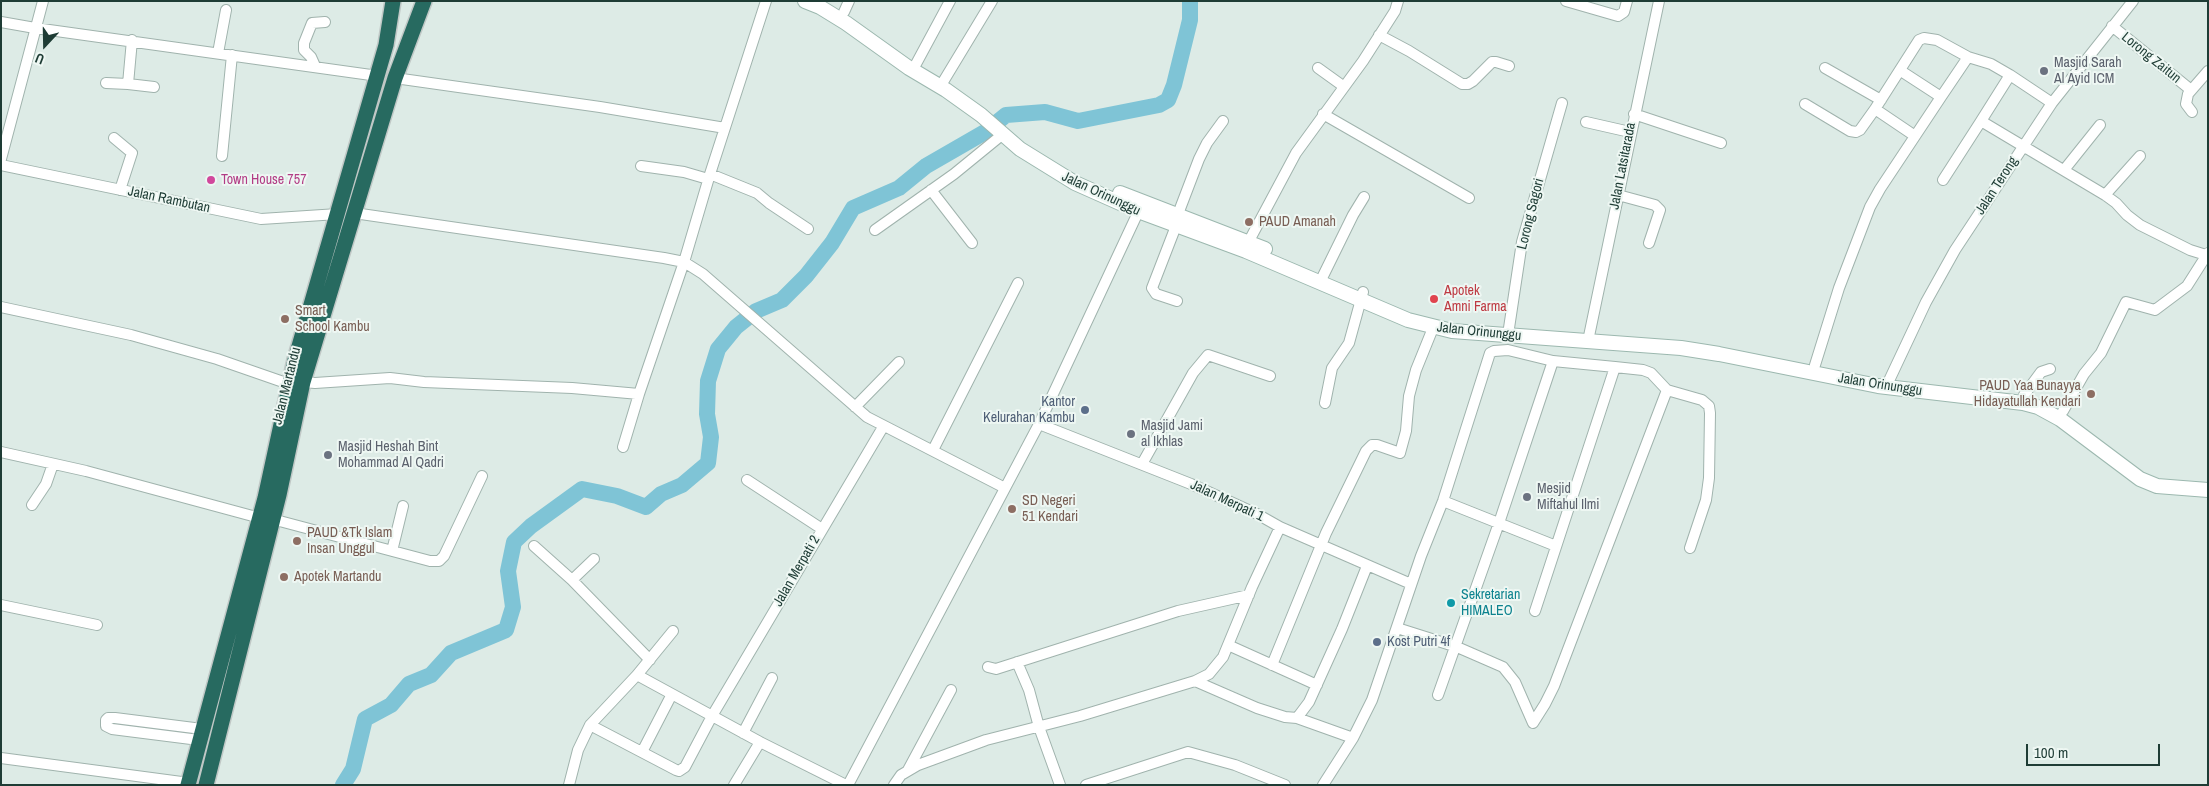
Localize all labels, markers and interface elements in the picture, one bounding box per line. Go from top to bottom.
north arrow [20,20,70,70]
street label: Lorong Zaitun [2118,29,2184,87]
text: U [33,49,47,69]
place label: Masjid Sarah Al Ayid ICM [2054,55,2122,88]
marker: Masjid Sarah Al Ayid ICM [2038,65,2050,77]
street label: Jalan Latsitarada [1606,121,1640,211]
street label: Jalan Terong [1972,154,2022,218]
street label: Jalan Orinunggu [1059,168,1143,220]
place label: Town House 757 [221,172,307,188]
marker: Town House 757 [205,174,217,186]
street label: Lorong Sagori [1514,177,1548,251]
street label: Jalan Rambutan [126,183,212,217]
place label: PAUD Amanah [1259,214,1336,230]
marker: PAUD Amanah [1243,216,1255,228]
place label: Apotek Amni Farma [1444,283,1507,316]
marker: Apotek Amni Farma [1428,293,1440,305]
place label: Smart School Kambu [295,303,370,336]
marker: Smart School Kambu [279,313,291,325]
street label: Jalan Orinunggu [1436,319,1522,345]
street label: Jalan Martandu [269,346,305,426]
street label: Jalan Orinunggu [1837,370,1923,400]
place label: PAUD Yaa Bunayya Hidayatullah Kendari [1974,378,2081,411]
marker: PAUD Yaa Bunayya Hidayatullah Kendari [2085,388,2097,400]
place label: Kantor Kelurahan Kambu [983,394,1075,427]
marker: Kantor Kelurahan Kambu [1079,404,1091,416]
place label: Masjid Jami al Ikhlas [1141,418,1203,451]
marker: Masjid Jami al Ikhlas [1125,428,1137,440]
place label: Masjid Heshah Bint Mohammad Al Qadri [338,439,444,472]
marker: Masjid Heshah Bint Mohammad Al Qadri [322,449,334,461]
street label: Jalan Merpati 1 [1188,477,1266,525]
place label: Mesjid Miftahul Ilmi [1537,481,1600,514]
marker: Mesjid Miftahul Ilmi [1521,491,1533,503]
place label: SD Negeri 51 Kendari [1022,493,1078,526]
marker: SD Negeri 51 Kendari [1006,503,1018,515]
place label: PAUD &Tk Islam Insan Unggul [307,525,392,558]
street label: Jalan Merpati 2 [770,533,824,609]
marker: PAUD &Tk Islam Insan Unggul [291,535,303,547]
place label: Apotek Martandu [294,569,381,585]
marker: Apotek Martandu [278,571,290,583]
place label: Sekretarian HIMALEO [1461,587,1520,620]
marker: Sekretarian HIMALEO [1445,597,1457,609]
place label: Kost Putri 4f [1387,634,1450,650]
marker: Kost Putri 4f [1371,636,1383,648]
scale bar [2029,734,2163,766]
text: 100 m [2034,742,2068,763]

